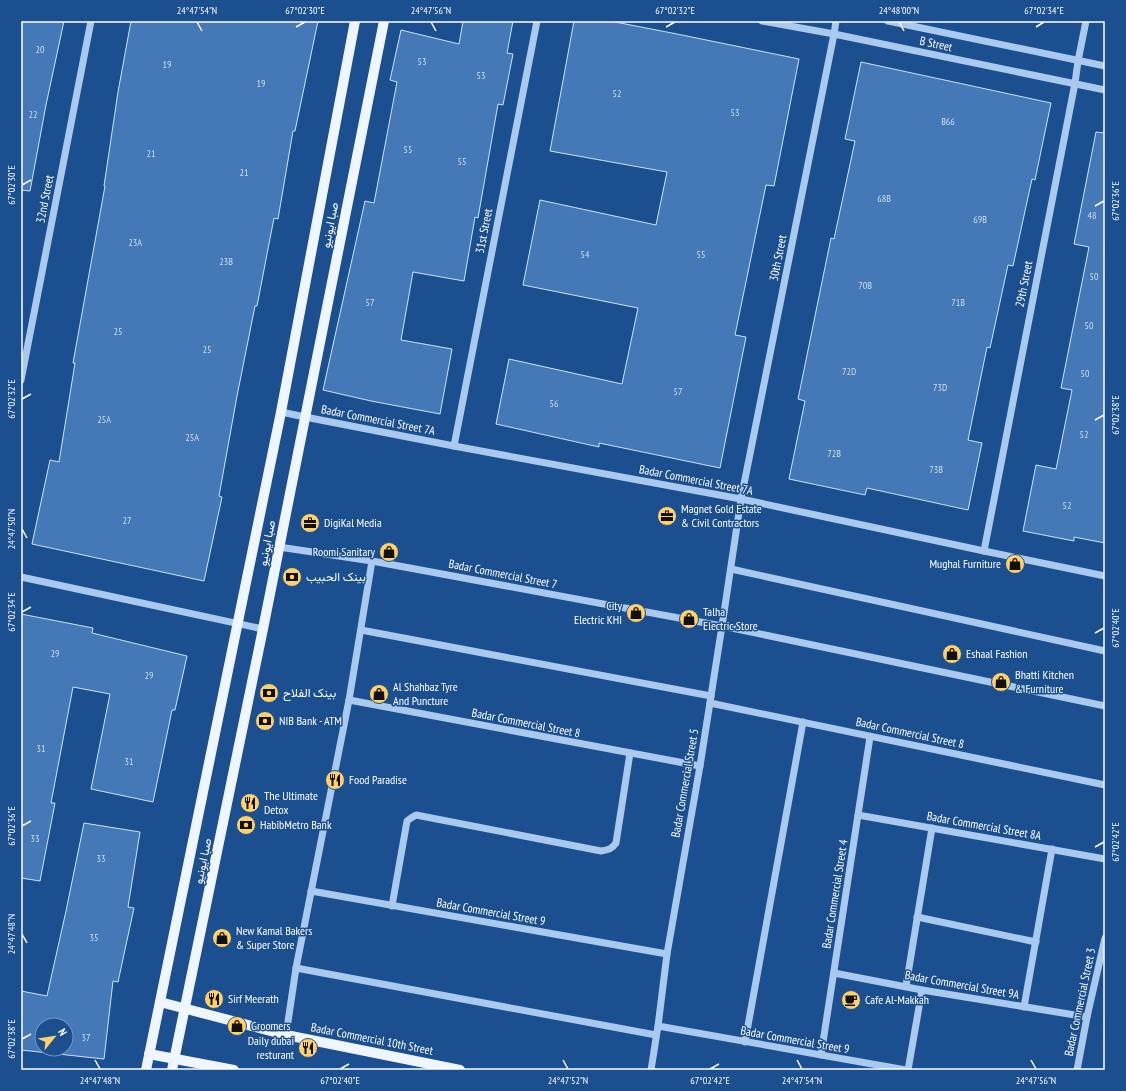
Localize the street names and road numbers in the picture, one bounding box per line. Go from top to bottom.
street label: B Street [918,33,954,54]
street label: 32nd Street [33,173,57,224]
street label: صبا ایونیو [318,201,342,249]
street label: 31st Street [472,206,495,255]
street label: 30th Street [766,233,789,282]
street label: 29th Street [1012,259,1035,308]
street label: Badar Commercial Street 7A [320,401,437,438]
street label: Badar Commercial Street 7A [638,461,755,498]
street label: صبا ایونیو [255,519,279,567]
street label: Badar Commercial Street 7 [448,556,559,591]
street label: Badar Commercial Street 8 [471,705,582,740]
street label: Badar Commercial Street 8 [855,714,966,751]
street label: Badar Commercial Street 5 [668,727,701,839]
street label: Badar Commercial Street 8A [926,808,1043,843]
street label: صبا ایونیو [190,837,216,885]
street label: Badar Commercial Street 4 [818,838,851,950]
street label: Badar Commercial Street 9 [435,895,547,928]
street label: Badar Commercial Street 3 [1061,946,1098,1057]
street label: Badar Commercial Street 9A [904,967,1021,1002]
street label: Badar Commercial 10th Street [310,1019,435,1058]
street label: Badar Commercial Street 9 [739,1023,851,1056]

